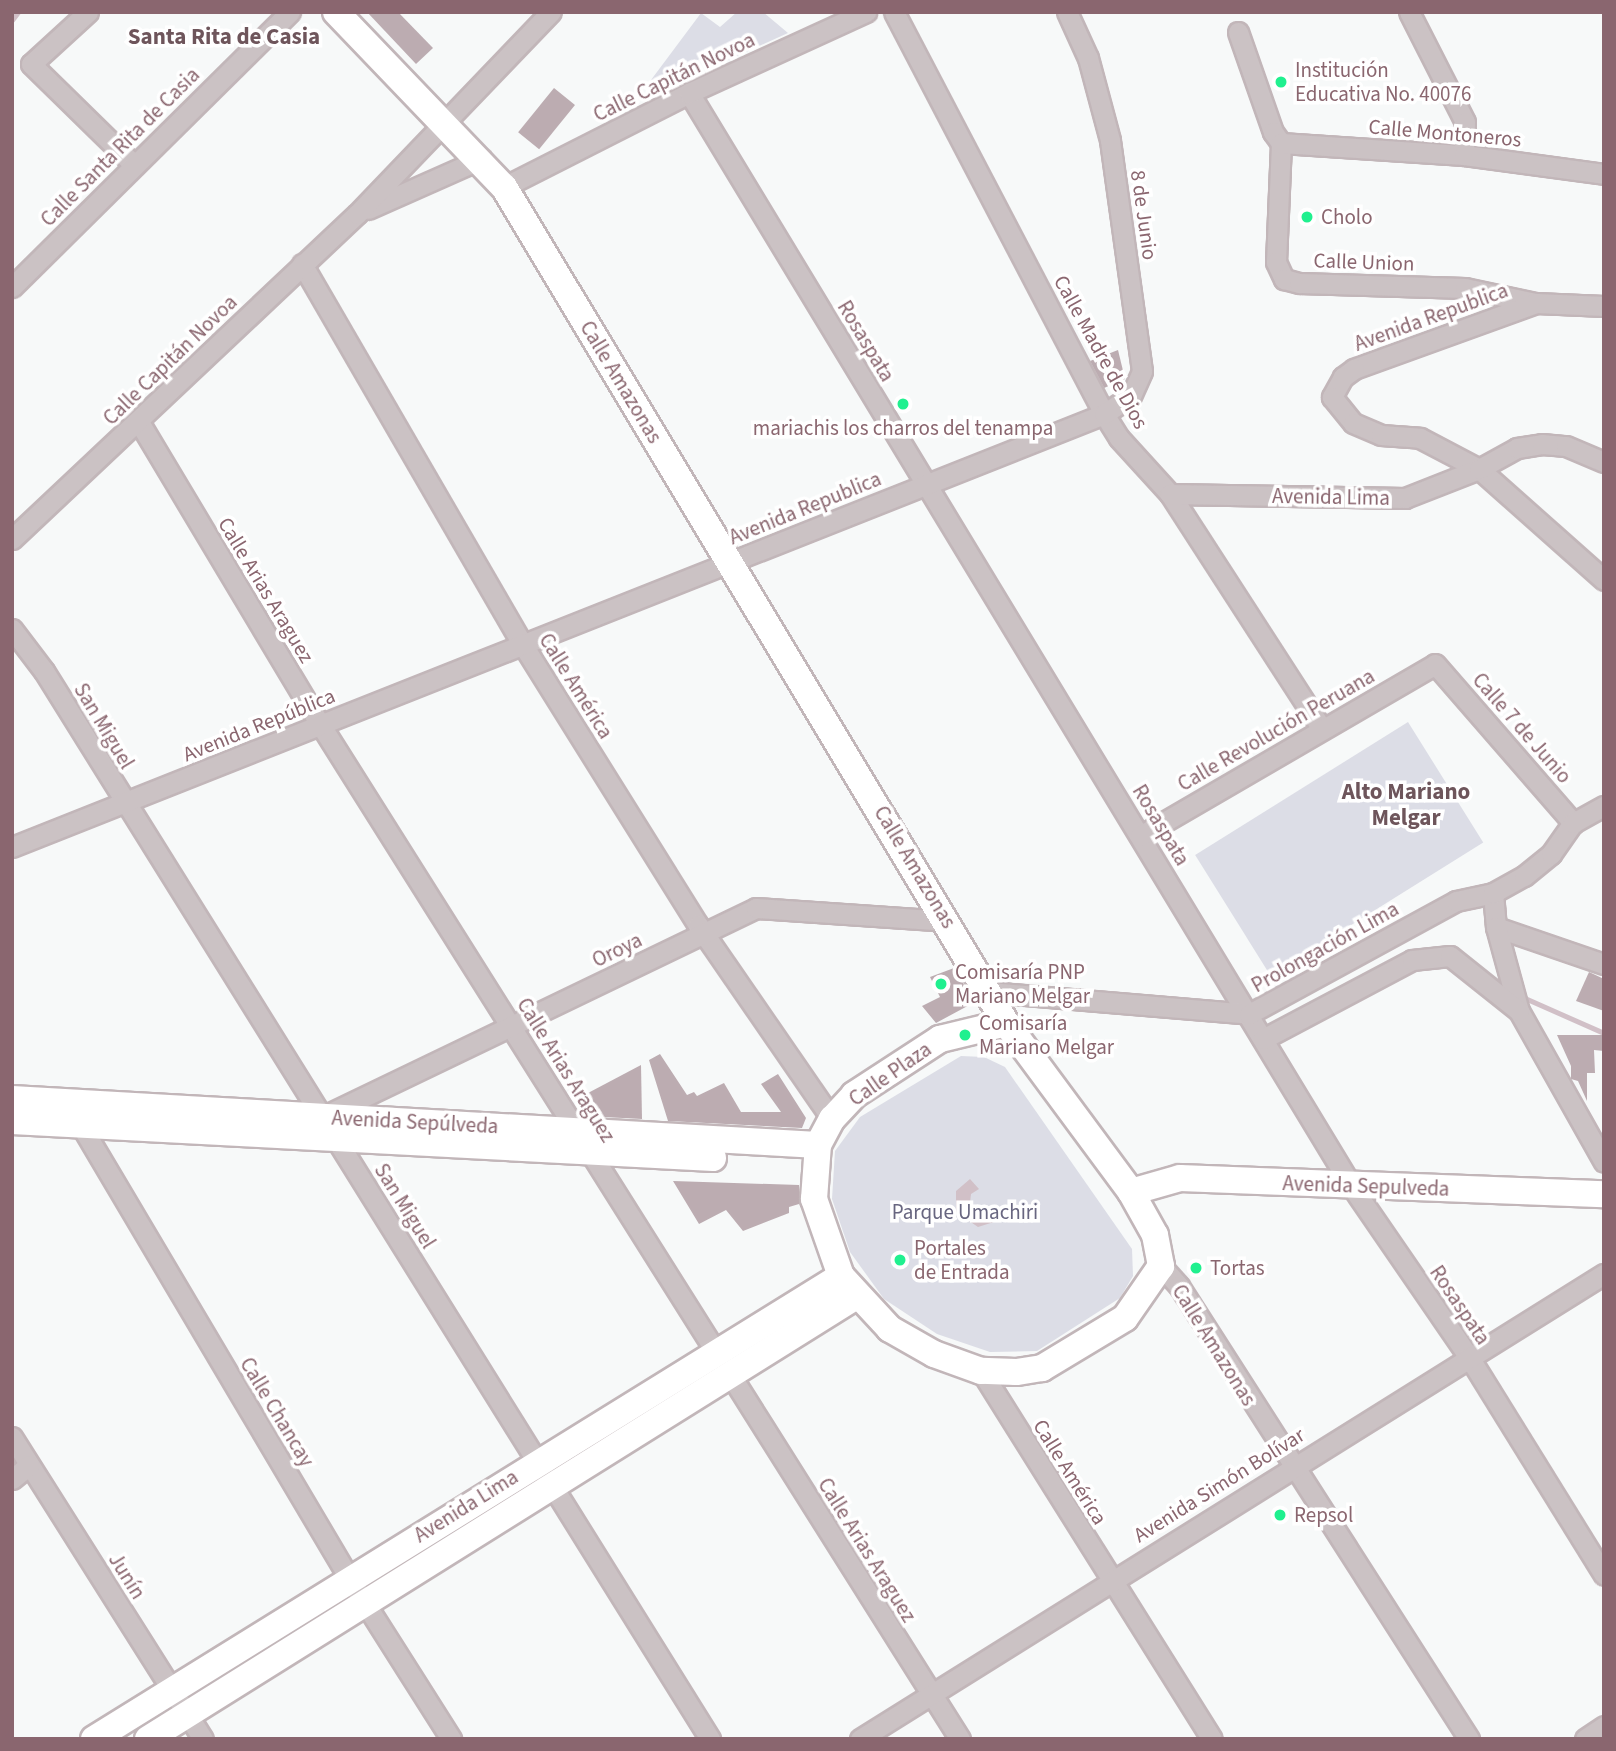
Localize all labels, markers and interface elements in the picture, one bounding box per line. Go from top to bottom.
district label: Santa Rita de Casia [128,23,320,51]
street label: Calle Capitán Novoa [589,27,759,127]
place label: Institución Educativa No. 40076 [1295,57,1471,107]
street label: Calle Santa Rita de Casia [35,62,205,232]
marker: Institución Educativa No. 40076 [1273,74,1289,90]
street label: Calle Montoneros [1368,114,1522,152]
street label: 8 de Junio [1125,168,1163,262]
place label: Cholo [1321,204,1373,230]
marker: Cholo [1299,209,1315,225]
street label: Calle Union [1313,248,1415,276]
street label: Calle Madre de Dios [1048,271,1154,433]
street label: Avenida Republica [1351,277,1511,357]
street label: Calle Capitán Novoa [98,290,242,430]
street label: Rosaspata [832,296,900,386]
street label: Calle Amazonas [575,316,667,448]
marker: mariachis los charros del tenampa [895,396,911,412]
place label: mariachis los charros del tenampa [753,415,1053,441]
street label: Avenida Republica [725,466,885,550]
street label: Avenida Lima [1272,483,1390,511]
street label: Calle Arias Araguez [213,513,319,667]
street label: Calle América [534,629,618,743]
street label: Calle Revolución Peruana [1173,663,1379,797]
street label: Calle 7 de Junio [1467,668,1577,788]
street label: San Miguel [69,678,139,774]
street label: Avenida República [179,683,339,767]
district label: Alto Mariano Melgar [1342,778,1470,832]
street label: Rosaspata [1127,780,1195,870]
street label: Calle Amazonas [869,801,961,933]
street label: Prolongación Lima [1247,896,1403,998]
street label: Oroya [588,927,646,973]
place label: Comisaría PNP Mariano Melgar [955,959,1090,1009]
marker: Comisaría PNP Mariano Melgar [933,976,949,992]
street label: Calle Arias Araguez [511,993,621,1147]
place label: Comisaría Mariano Melgar [979,1010,1114,1060]
marker: Comisaría Mariano Melgar [957,1027,973,1043]
street label: Calle Plaza [844,1037,936,1111]
street label: Avenida Sepúlveda [331,1105,499,1139]
street label: San Miguel [369,1159,441,1253]
street label: Avenida Sepulveda [1282,1170,1450,1202]
park label: Parque Umachiri [892,1199,1038,1225]
place label: Portales de Entrada [914,1235,1010,1285]
marker: Portales de Entrada [892,1252,908,1268]
place label: Tortas [1210,1255,1265,1281]
marker: Tortas [1188,1260,1204,1276]
street label: Rosaspata [1424,1261,1496,1349]
street label: Calle Amazonas [1167,1280,1261,1410]
street label: Calle Chancay [234,1353,320,1471]
street label: Calle América [1028,1415,1112,1529]
street label: Avenida Simón Bolívar [1129,1422,1309,1548]
street label: Avenida Lima [409,1464,523,1548]
street label: Calle Arias Araguez [812,1473,922,1627]
place label: Repsol [1294,1502,1353,1528]
marker: Repsol [1272,1507,1288,1523]
street label: Junín [103,1548,151,1604]

